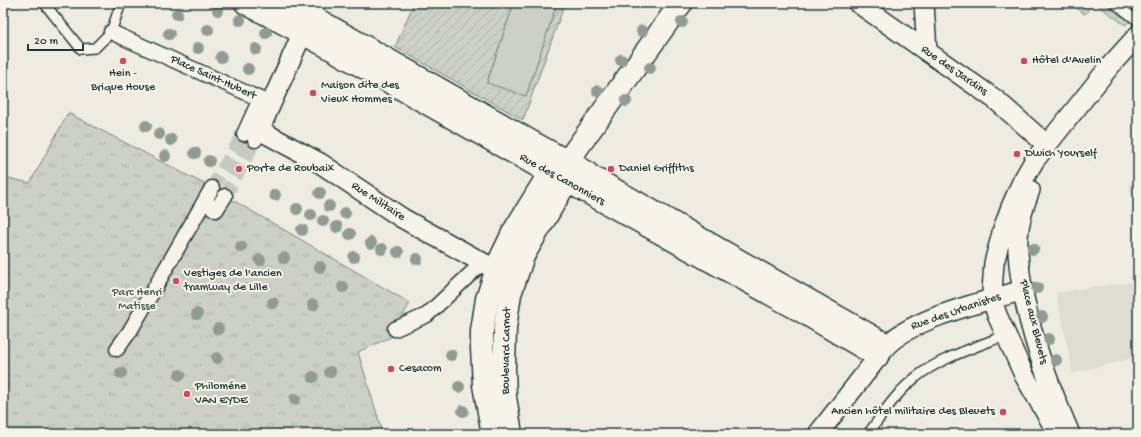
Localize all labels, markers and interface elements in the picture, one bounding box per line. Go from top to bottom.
scale bar [28,26,83,52]
text: 20 m [34,35,59,49]
street label: Rue des Jardins [918,43,991,100]
street label: Place Saint-Hubert [167,52,259,104]
place label: Hôtel d'Avelin [1032,54,1102,68]
marker: Hein - Brique House [118,56,128,66]
marker: Hôtel d'Avelin [1019,56,1029,66]
place label: Hein - Brique House [90,67,156,95]
place label: Maison dite des Vieux Hommes [320,79,400,107]
marker: Maison dite des Vieux Hommes [308,88,318,98]
place label: Dwich Yourself [1024,147,1098,161]
marker: Dwich Yourself [1012,149,1022,159]
street label: Rue des Canonniers [517,151,608,210]
place label: Porte de Roubaix [246,162,335,176]
place label: Daniel Griffiths [618,162,694,176]
marker: Porte de Roubaix [234,164,244,174]
marker: Daniel Griffiths [606,164,616,174]
street label: Rue Militaire [348,179,408,225]
place label: Vestiges de l'ancien tramway de Lille [183,267,282,295]
marker: Vestiges de l'ancien tramway de Lille [171,276,181,286]
street label: Place aux Bleuets [1015,277,1050,366]
park label: Parc Henri Matisse [111,286,162,314]
street label: Rue des Urbanistes [909,290,1003,334]
street label: Boulevard Carnot [499,306,515,396]
place label: Cesacom [399,362,442,376]
marker: Cesacom [386,364,396,374]
place label: Philoméne VAN EYDE [194,380,248,408]
marker: Philoméne VAN EYDE [182,389,192,399]
place label: Ancien hôtel militaire des Bleuets [831,405,996,419]
marker: Ancien hôtel militaire des Bleuets [998,407,1008,417]

